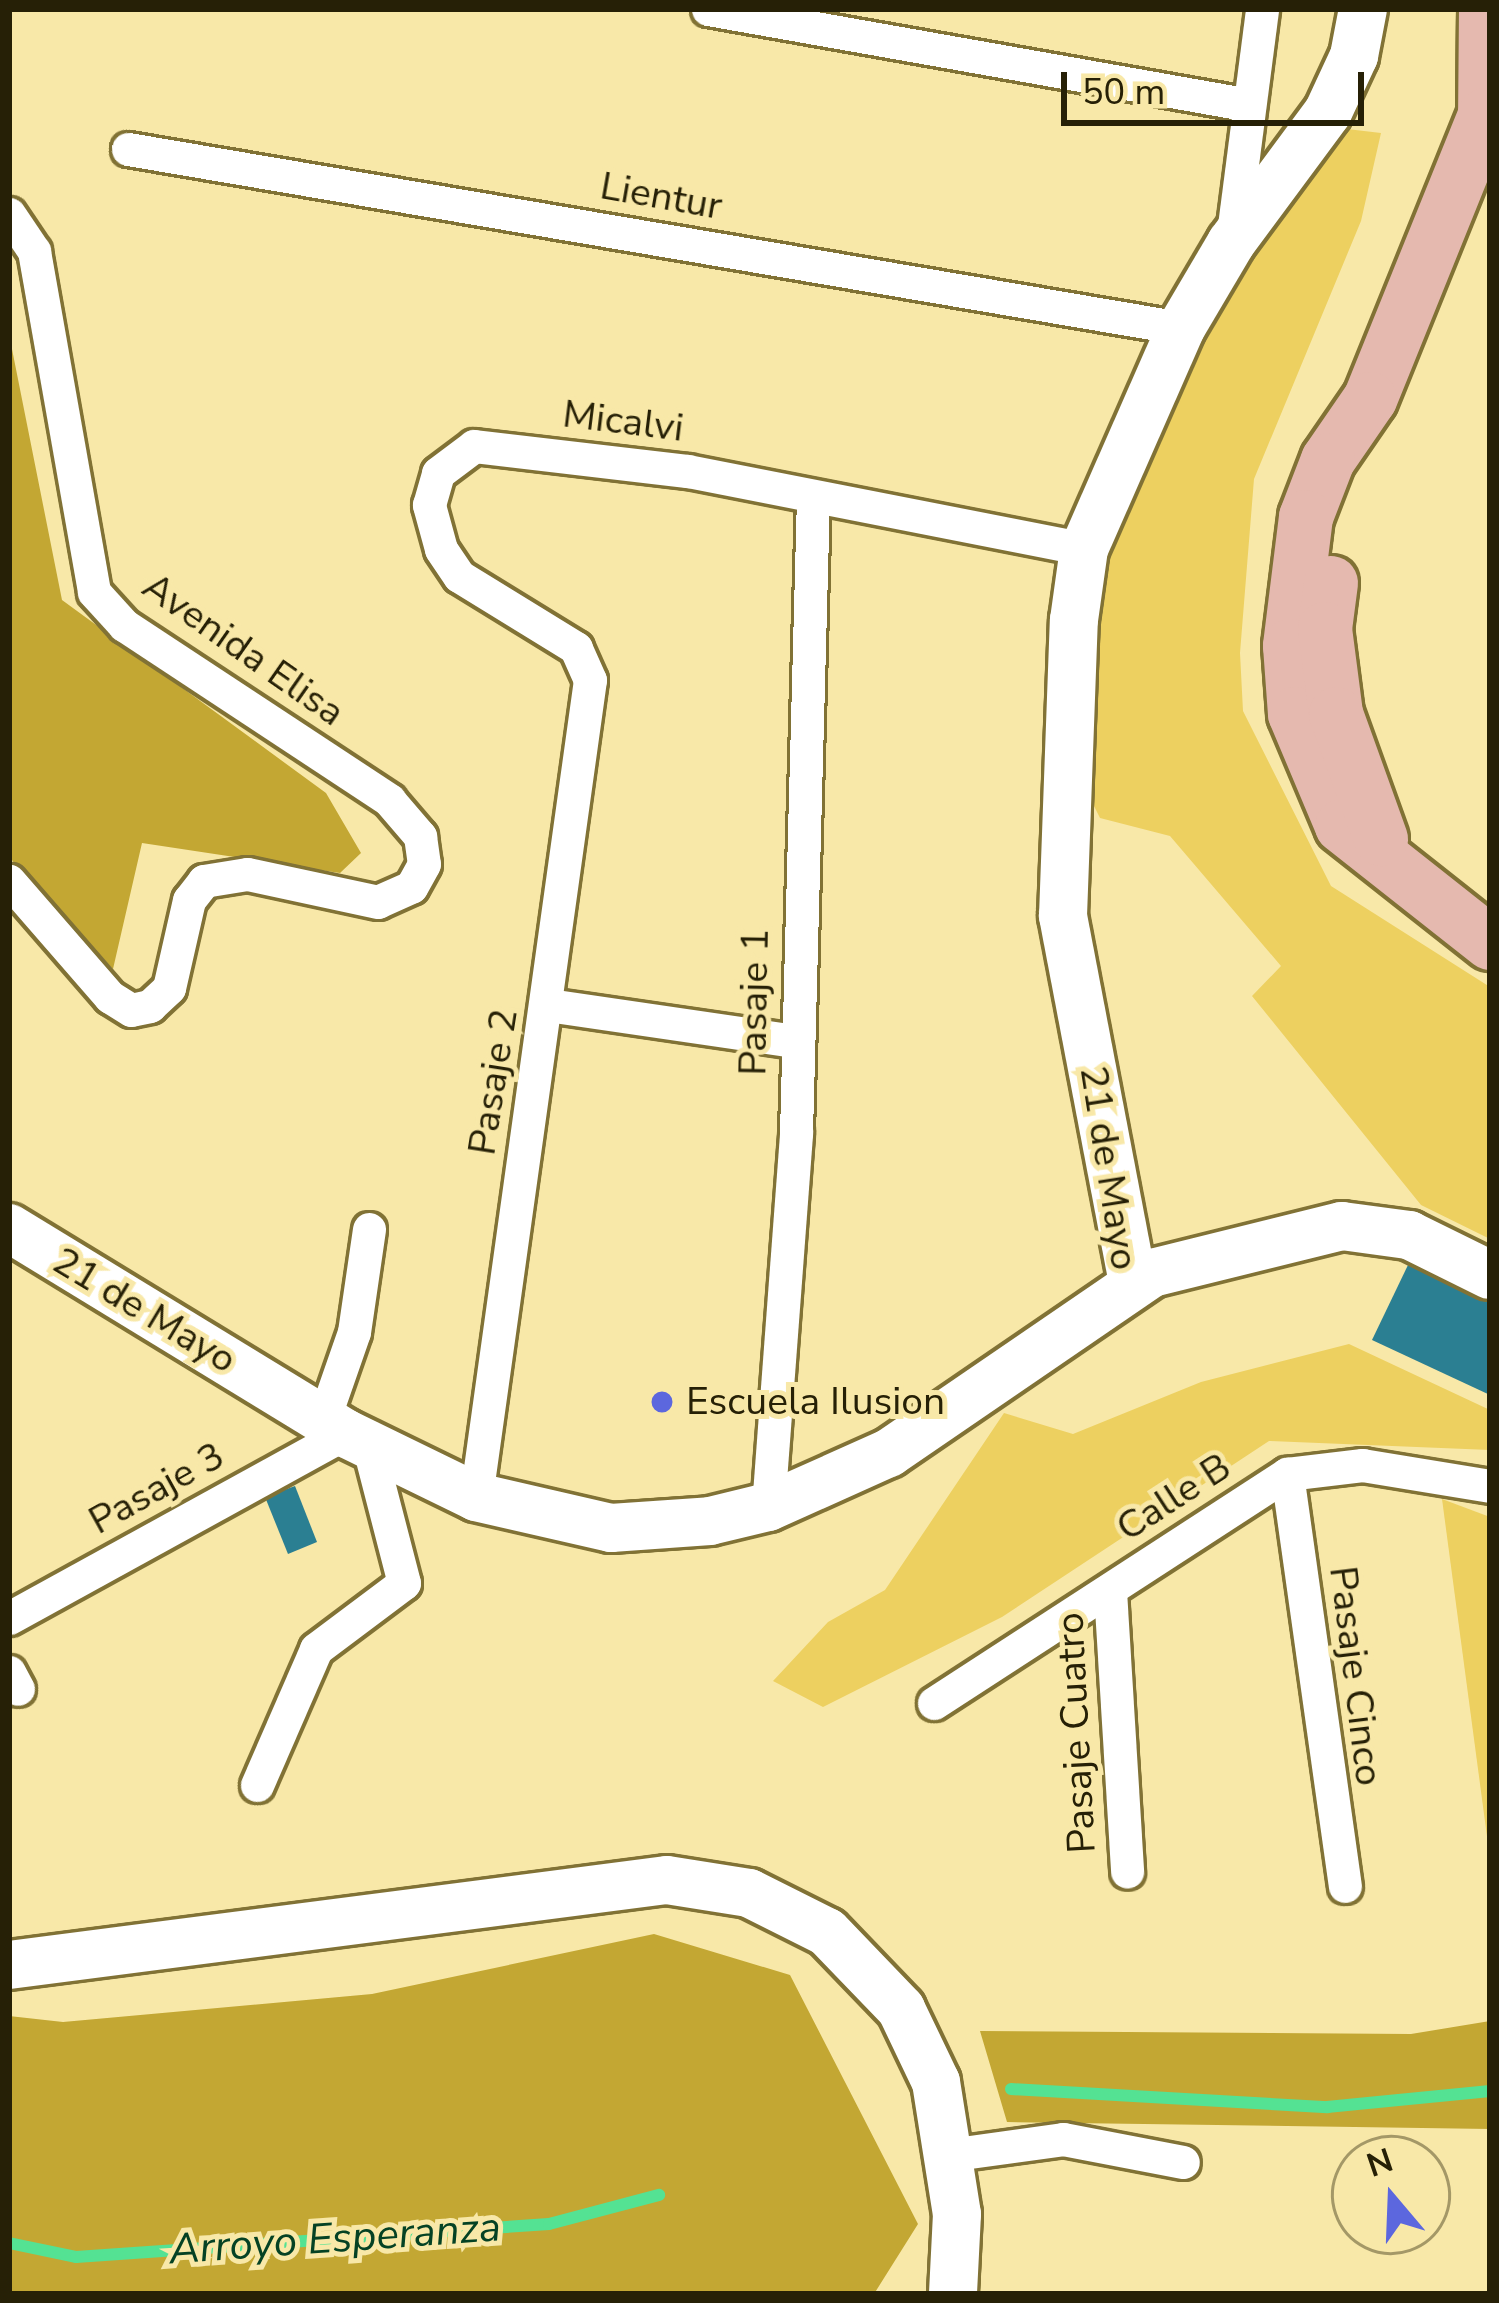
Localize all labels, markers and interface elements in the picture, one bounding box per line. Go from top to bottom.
scale bar [1067,48,1370,122]
text: 50 m [1082,68,1165,117]
street label: Lientur [597,163,725,231]
street label: Micalvi [560,391,686,453]
street label: Avenida Elisa [133,563,353,737]
street label: Pasaje 1 [730,928,780,1076]
street label: Pasaje 2 [459,1006,529,1158]
street label: 21 de Mayo [1069,1063,1147,1273]
street label: 21 de Mayo [44,1238,244,1384]
place label: Escuela Ilusion [686,1379,945,1425]
marker: Escuela Ilusion [649,1389,675,1415]
street label: Pasaje 3 [81,1433,233,1545]
street label: Calle B [1108,1444,1240,1552]
street label: Pasaje Cinco [1318,1564,1392,1788]
street label: Pasaje Cuatro [1047,1611,1107,1855]
north arrow [1331,2135,1451,2255]
text: N [1361,2138,1399,2189]
water label: Arroyo Esperanza [167,2202,503,2276]

